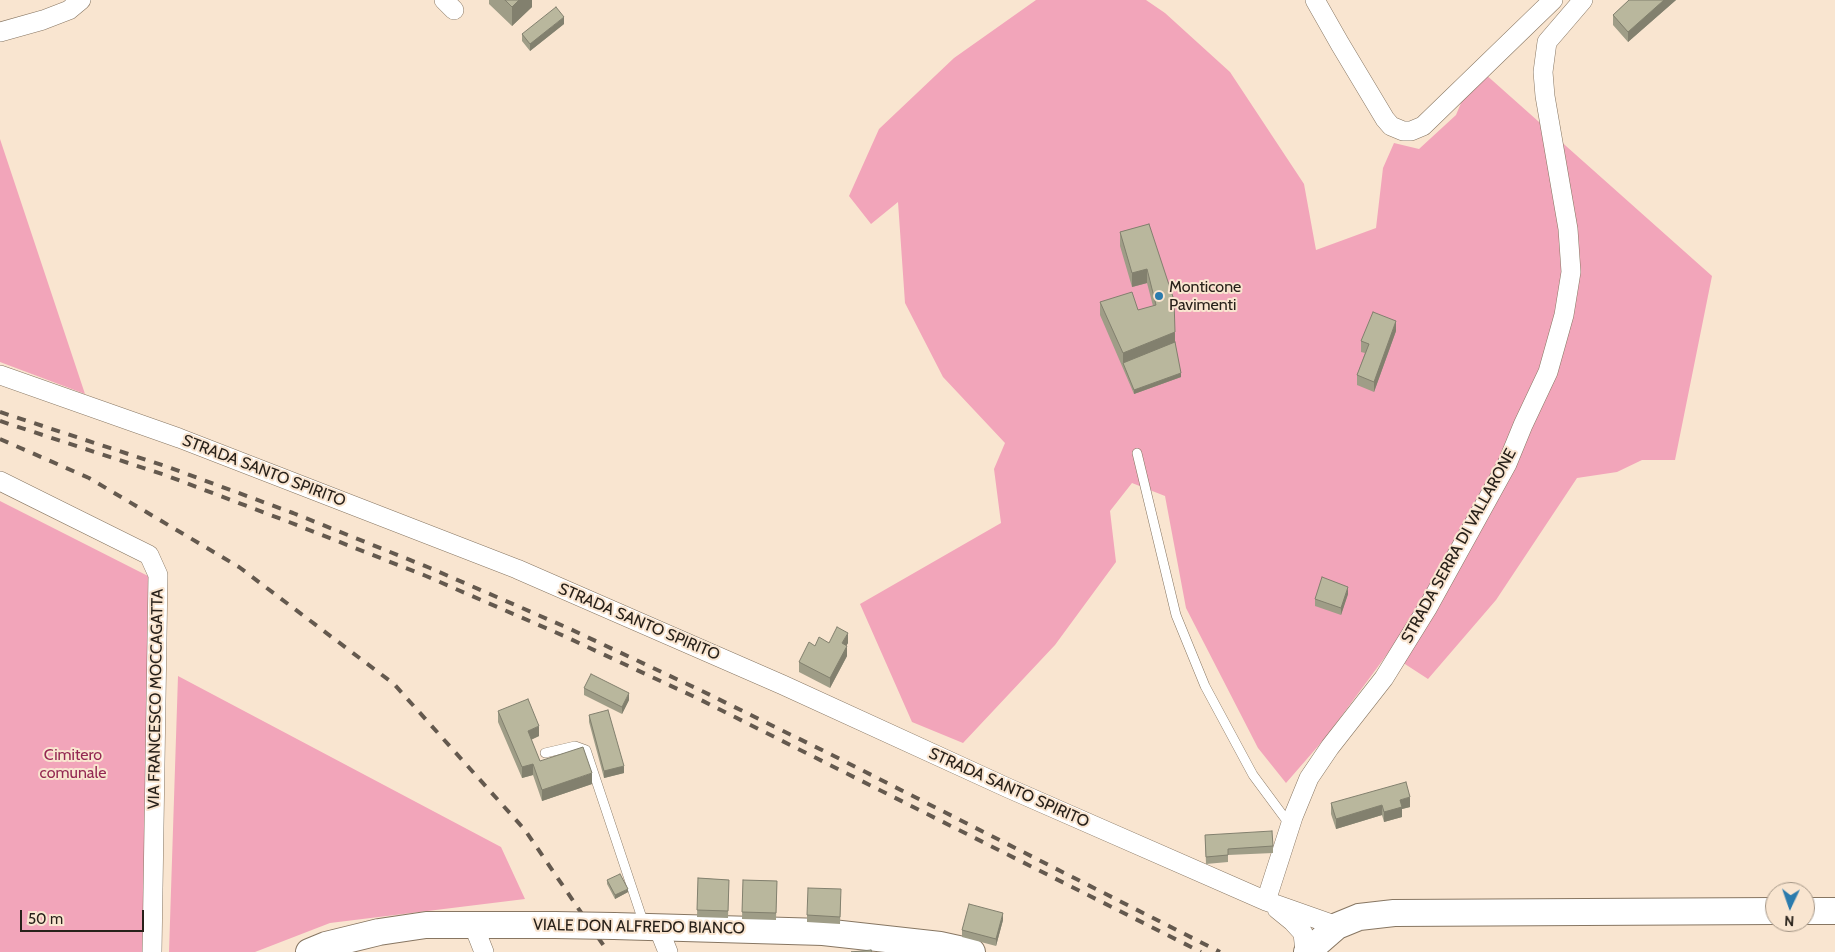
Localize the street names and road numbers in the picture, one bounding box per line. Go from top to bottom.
street label: STRADA SANTO SPIRITO [180,431,348,511]
street label: STRADA SERRA DI VALLARONE [1397,445,1521,647]
street label: STRADA SANTO SPIRITO [555,579,723,665]
street label: VIA FRANCESCO MOCCAGATTA [144,589,168,809]
street label: STRADA SANTO SPIRITO [926,744,1092,832]
street label: VIALE DON ALFREDO BIANCO [533,916,745,938]

